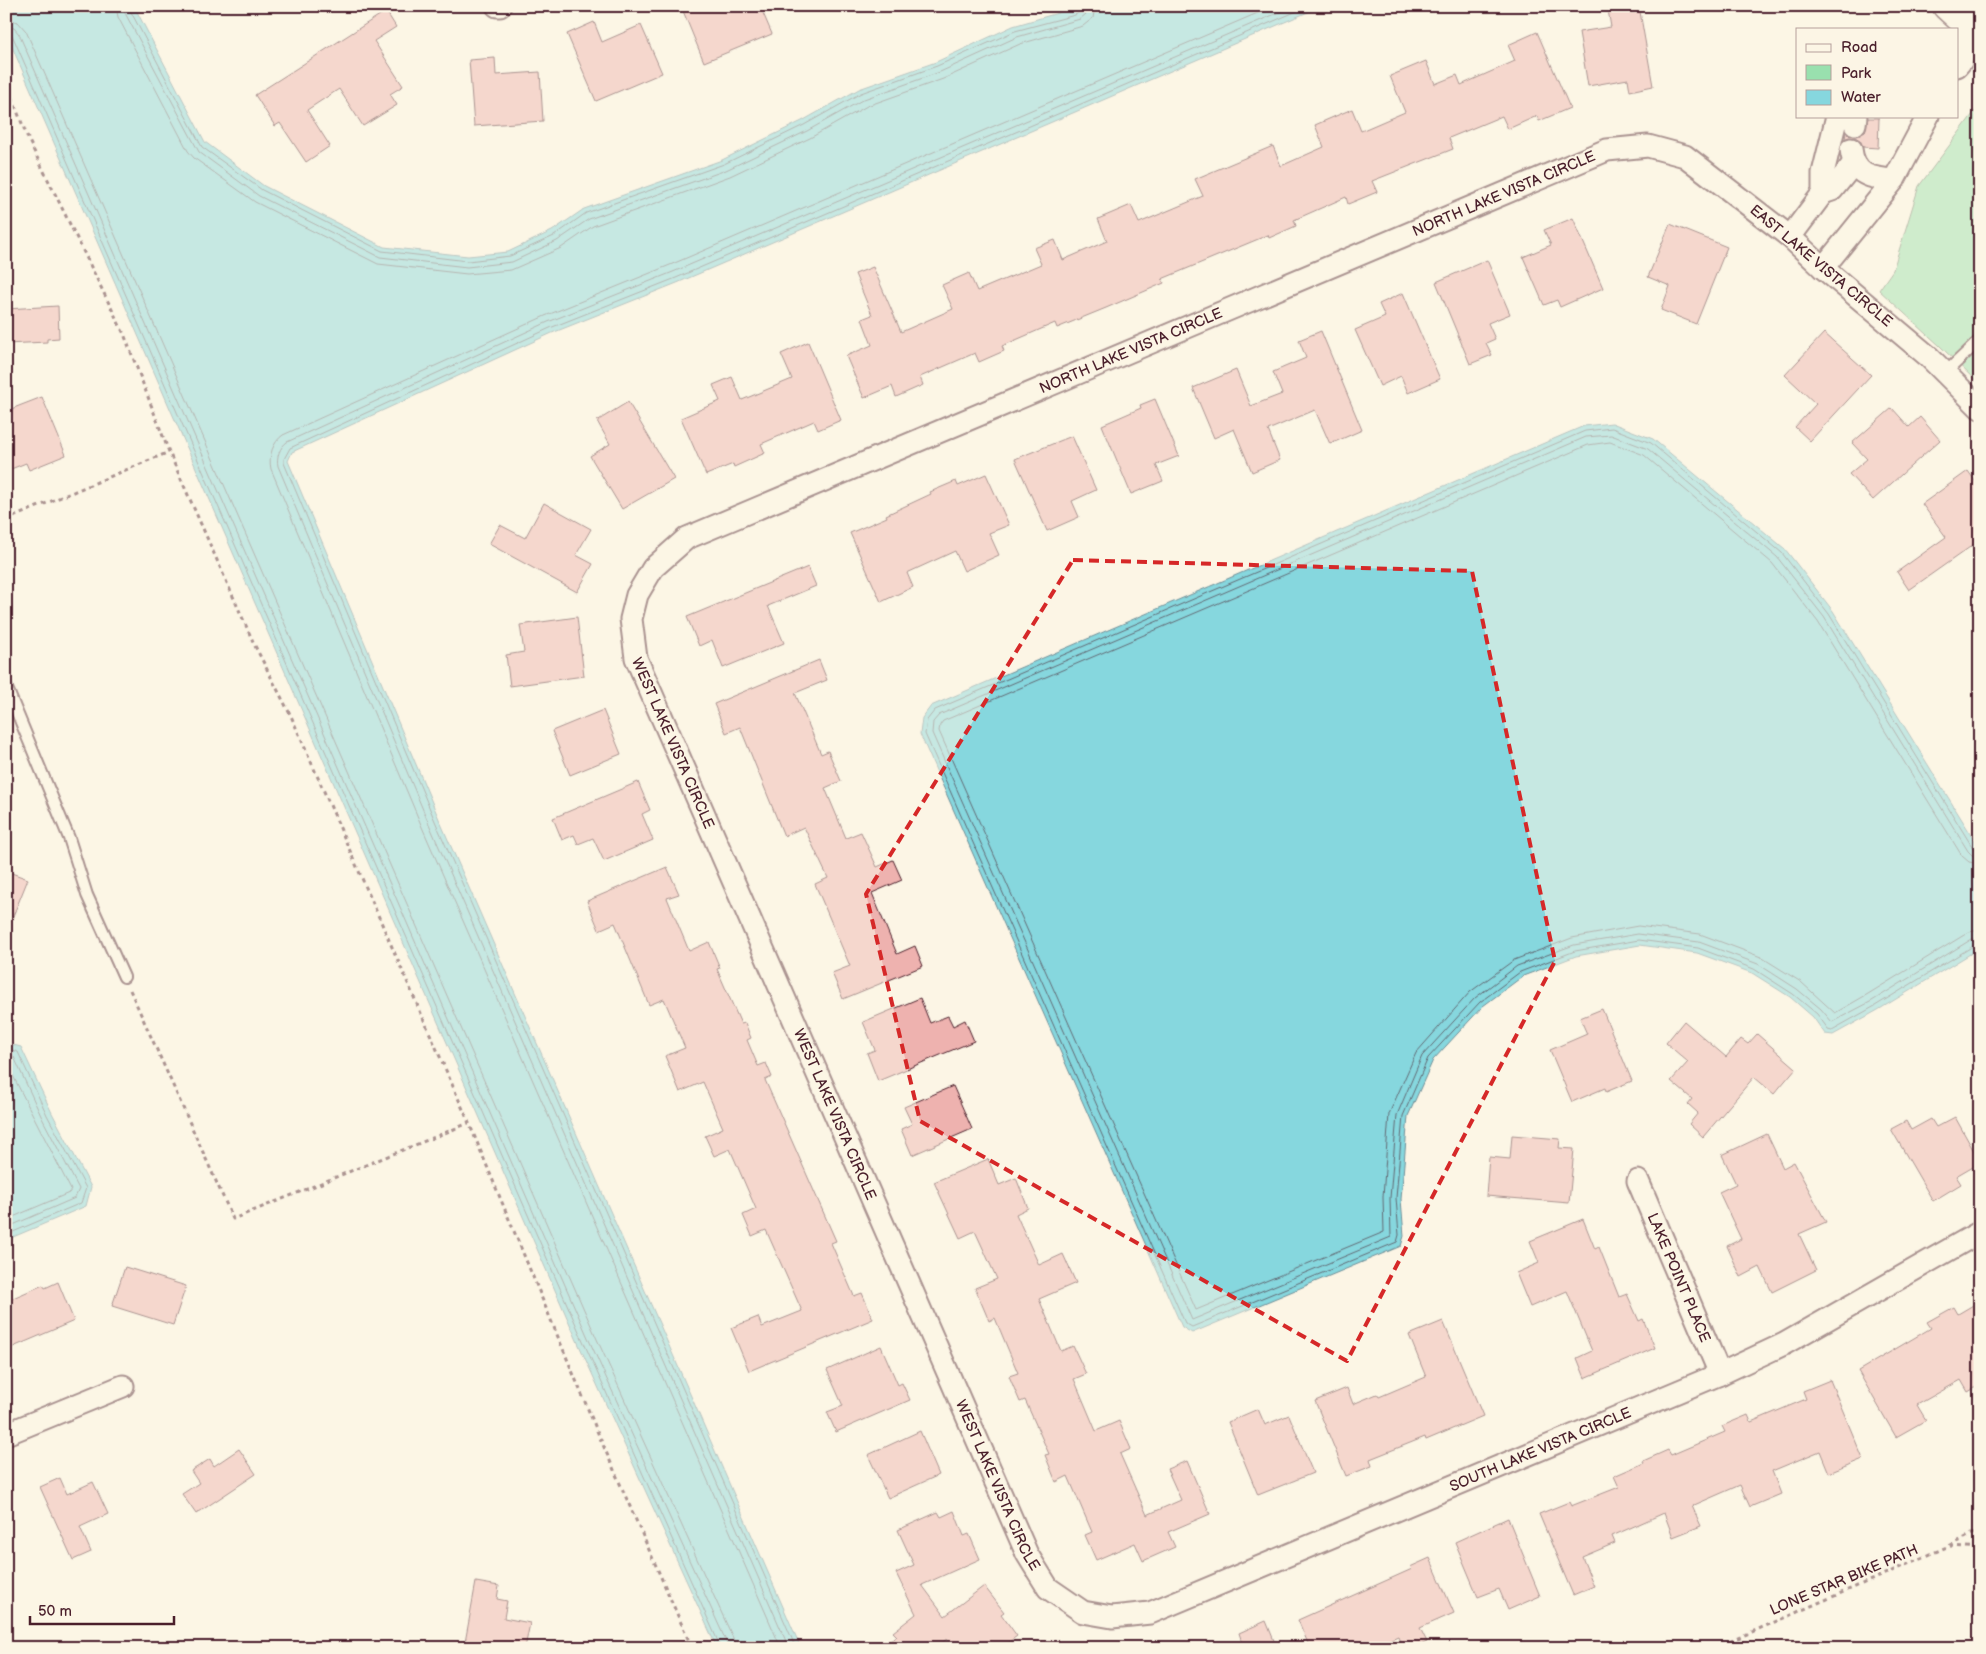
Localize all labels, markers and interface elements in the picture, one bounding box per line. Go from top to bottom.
legend [1796,28,1958,118]
text: Road [1841,38,1877,57]
text: Park [1841,64,1872,83]
text: Water [1841,88,1881,107]
street label: NORTH LAKE VISTA CIRCLE [1410,147,1598,241]
street label: EAST LAKE VISTA CIRCLE [1746,201,1896,331]
street label: NORTH LAKE VISTA CIRCLE [1037,304,1225,398]
street label: WEST LAKE VISTA CIRCLE [627,654,719,832]
street label: WEST LAKE VISTA CIRCLE [789,1026,881,1203]
street label: LAKE POINT PLACE [1643,1210,1715,1345]
street label: WEST LAKE VISTA CIRCLE [951,1397,1044,1574]
street label: SOUTH LAKE VISTA CIRCLE [1447,1403,1634,1496]
street label: LONE STAR BIKE PATH [1767,1540,1921,1620]
scale bar [30,1594,174,1626]
text: 50 m [38,1602,72,1621]

